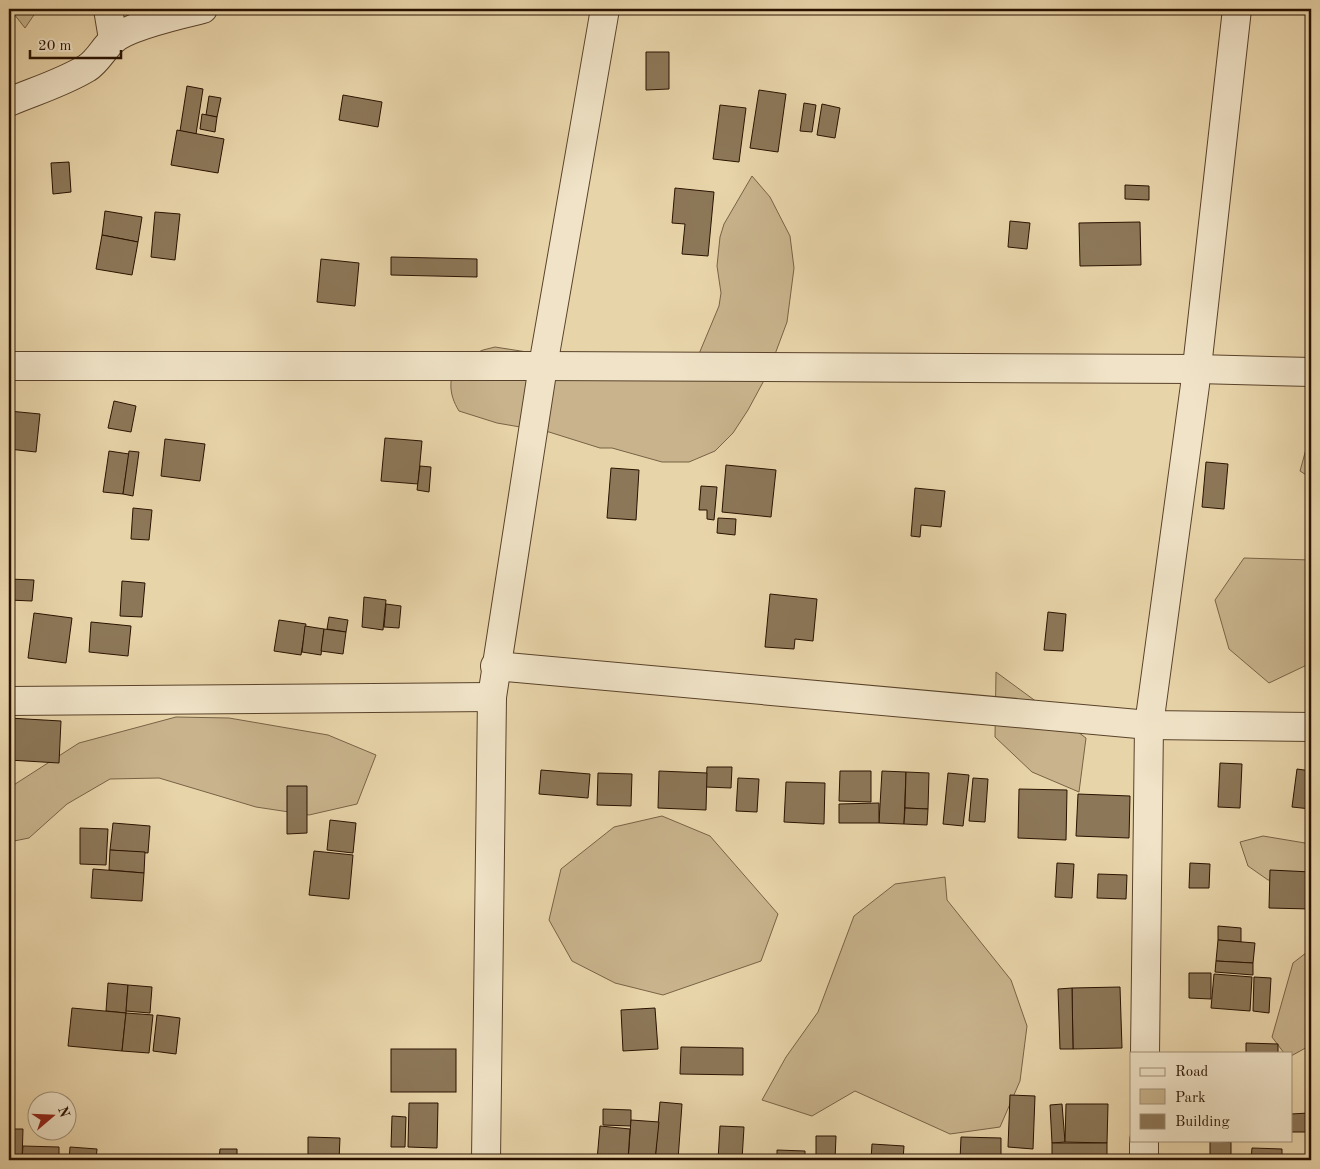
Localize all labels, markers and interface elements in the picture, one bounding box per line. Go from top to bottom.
scale bar [30,28,121,60]
text: 20 m [38,39,72,54]
legend [1130,1052,1292,1142]
text: Road [1175,1065,1209,1080]
text: Park [1175,1091,1206,1106]
north arrow [28,1092,78,1142]
text: N [55,1105,72,1120]
text: Building [1175,1115,1230,1130]

